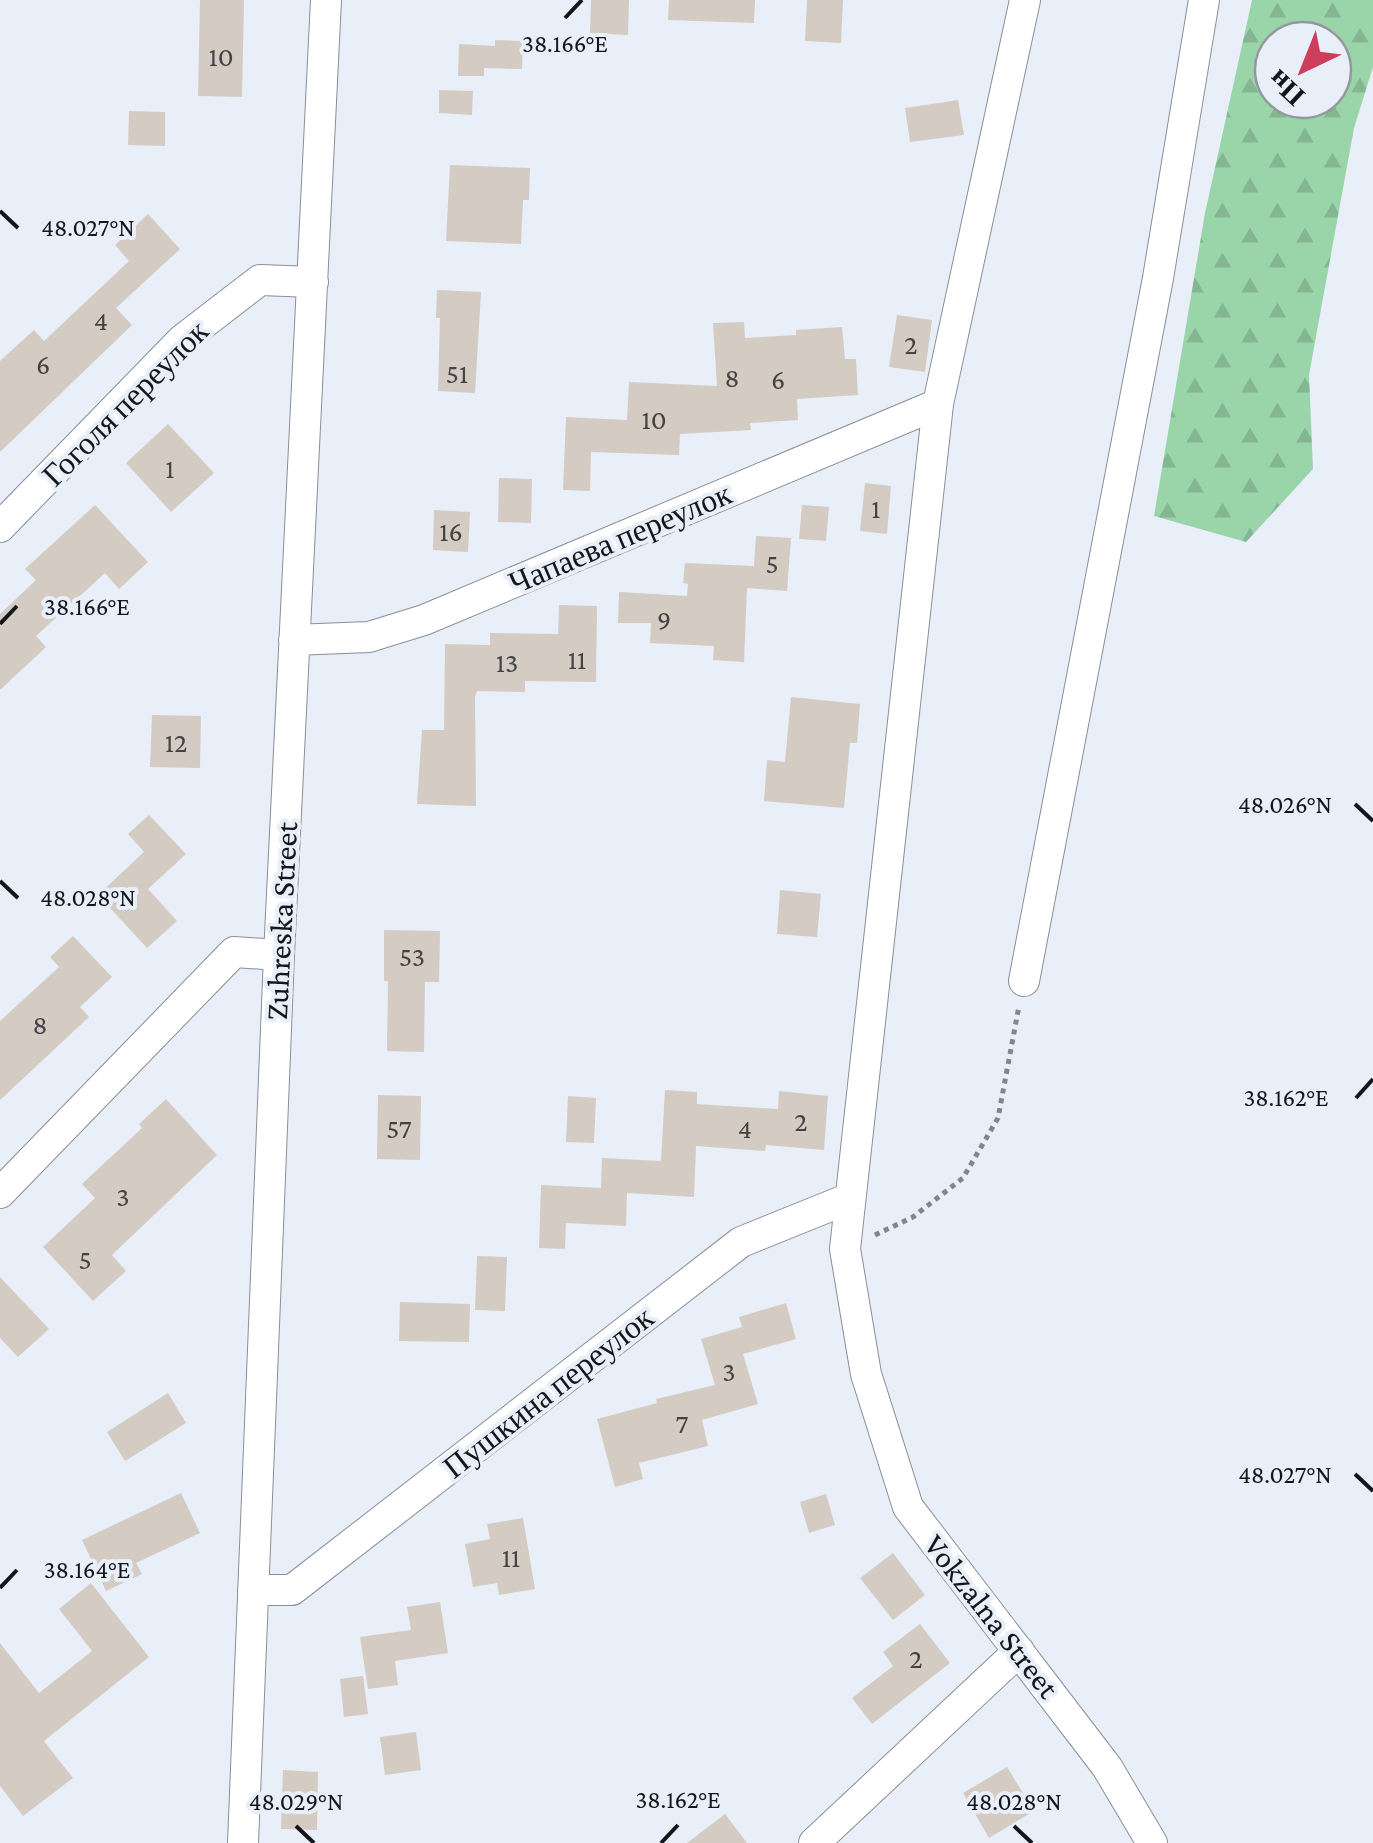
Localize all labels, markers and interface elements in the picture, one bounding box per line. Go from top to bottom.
north arrow [1253,20,1353,120]
text: 38.166°E [522,30,608,57]
house number: 10 [208,41,234,72]
text: Пн [1262,64,1311,112]
text: 48.027°N [41,214,135,241]
house number: 4 [94,305,108,336]
street label: Гоголя переулок [35,312,216,493]
house number: 2 [904,329,918,360]
house number: 6 [36,349,50,380]
house number: 51 [446,358,468,389]
house number: 8 [724,362,740,393]
house number: 6 [771,364,785,395]
house number: 10 [641,404,667,435]
house number: 1 [165,453,175,484]
street label: Чапаева переулок [503,475,737,601]
house number: 1 [871,493,881,524]
house number: 16 [439,516,463,547]
house number: 5 [765,548,779,579]
text: 38.166°E [44,593,130,620]
house number: 9 [657,604,671,635]
house number: 11 [568,644,586,675]
house number: 13 [496,647,518,678]
house number: 12 [165,727,187,758]
text: 48.026°N [1238,791,1332,818]
street label: Zuhreska Street [258,820,304,1021]
text: 48.028°N [40,884,136,911]
house number: 53 [399,941,425,972]
house number: 8 [32,1009,48,1040]
text: 38.162°E [1243,1084,1329,1111]
house number: 2 [794,1106,808,1137]
house number: 57 [386,1113,412,1144]
house number: 4 [738,1113,752,1144]
house number: 3 [116,1181,130,1212]
house number: 5 [78,1244,92,1275]
street label: Пушкина переулок [436,1299,661,1485]
house number: 3 [722,1356,736,1387]
house number: 7 [676,1408,689,1439]
text: 48.027°N [1238,1461,1332,1488]
street label: Vokzalna Street [917,1527,1067,1705]
house number: 11 [502,1542,520,1573]
text: 38.164°E [44,1556,130,1583]
house number: 2 [909,1643,923,1674]
text: 38.162°E [635,1786,721,1813]
text: 48.029°N [249,1788,343,1815]
text: 48.028°N [966,1788,1062,1815]

